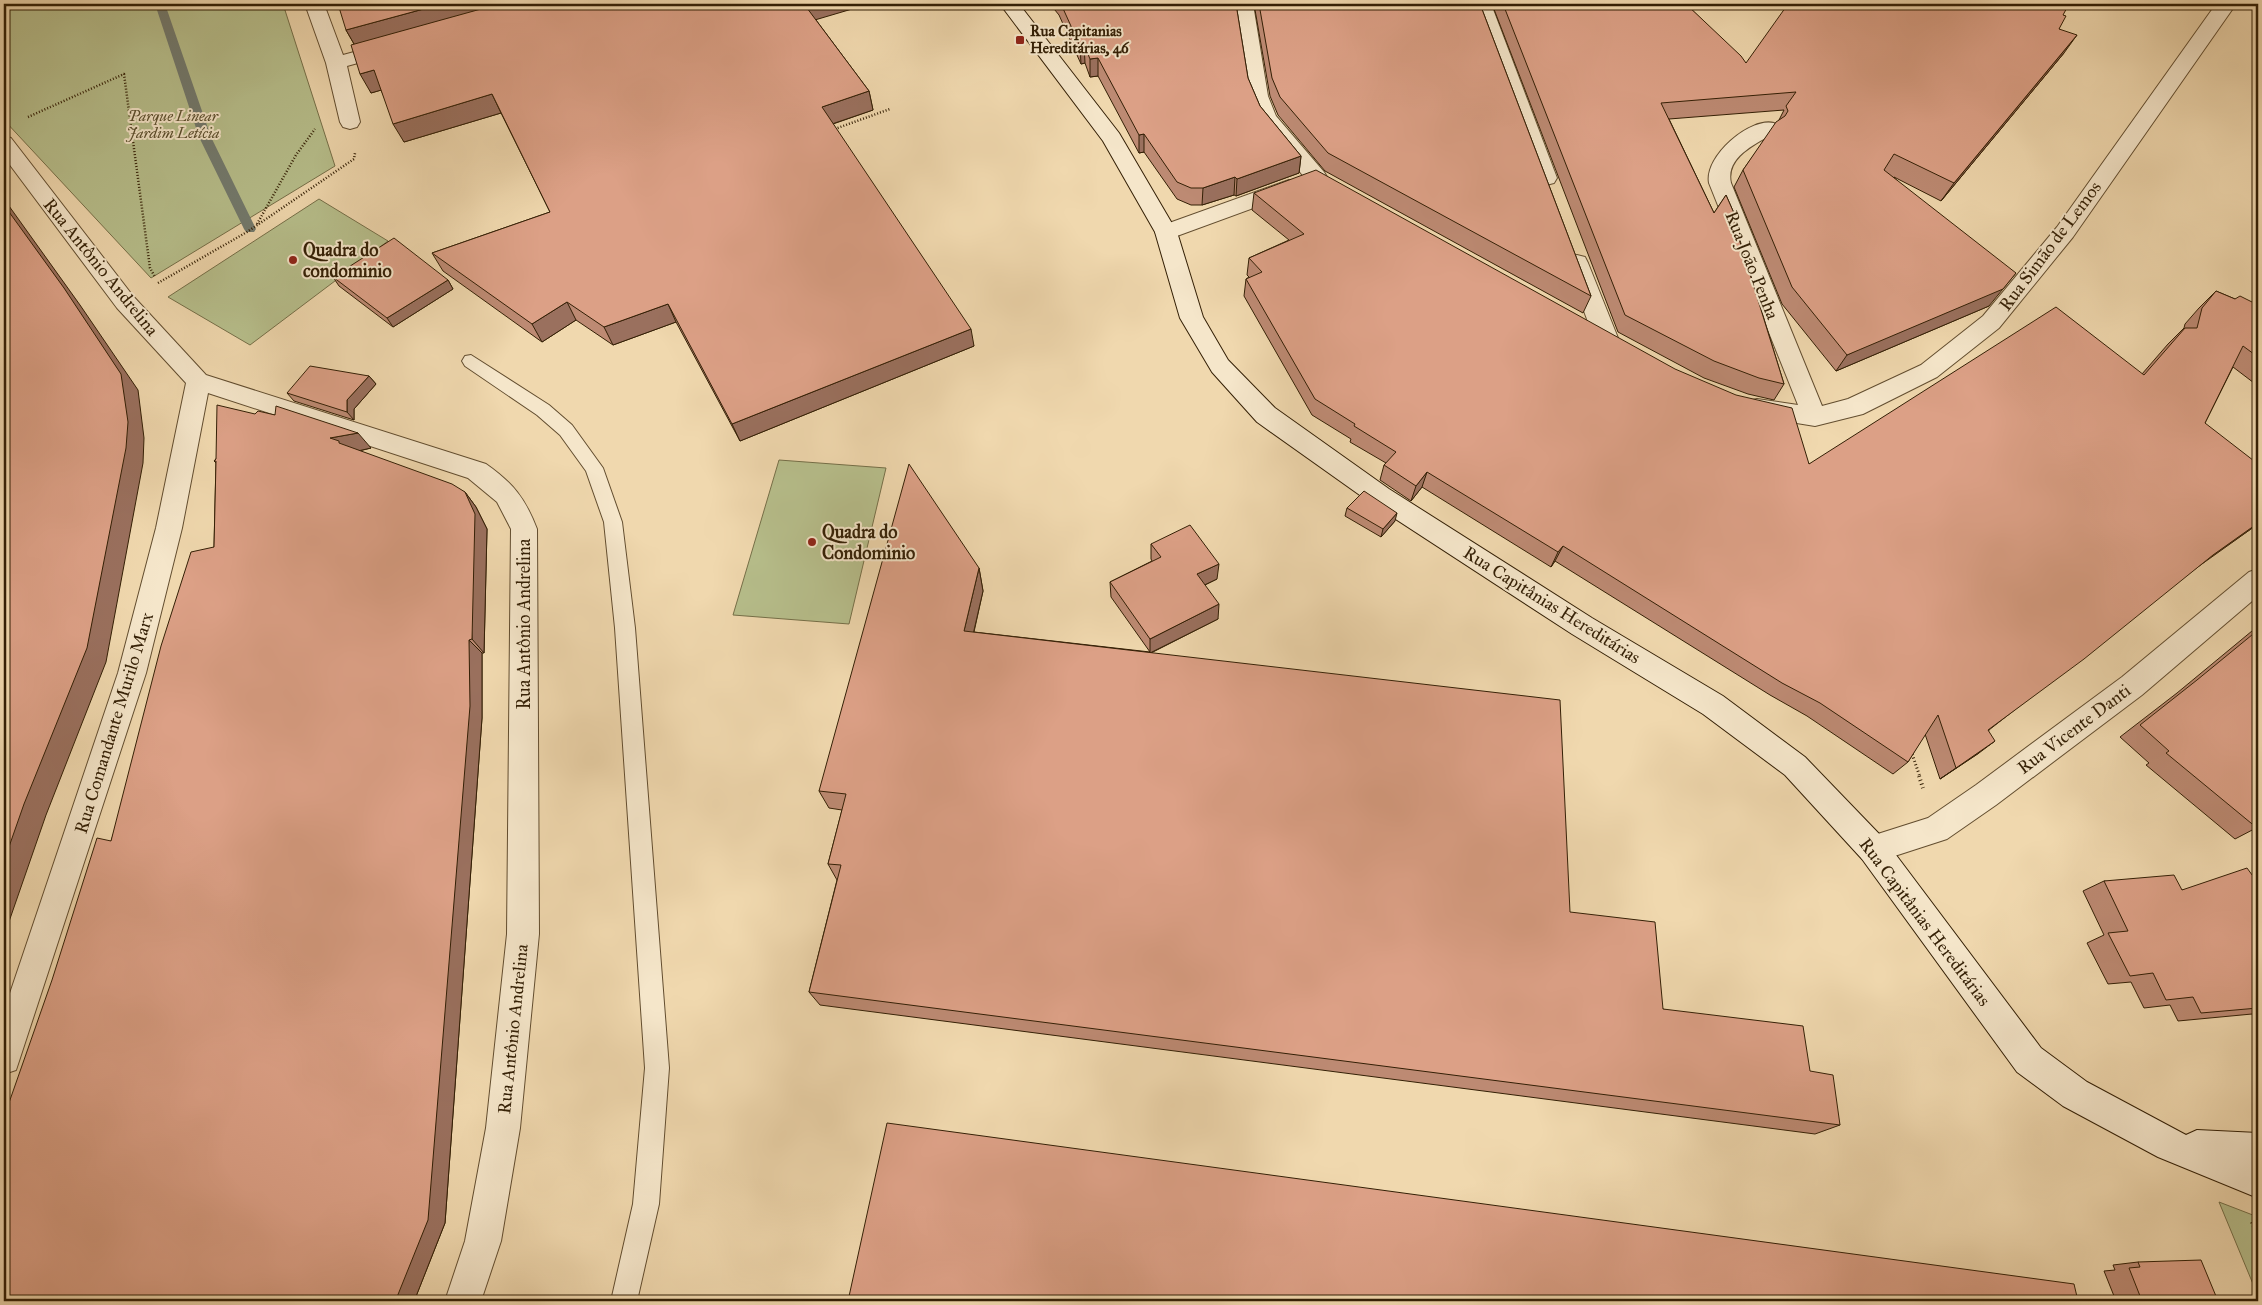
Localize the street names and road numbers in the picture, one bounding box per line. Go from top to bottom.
street label: Rua Simão de Lemos [1994,177,2106,315]
street label: Rua Antônio Andrelina [39,194,164,341]
street label: Rua João Penha [1719,208,1784,323]
street label: Rua Antônio Andrelina [513,538,535,709]
street label: Rua Capitânias Hereditárias [1459,541,1645,669]
street label: Rua Comandante Murilo Marx [70,610,158,836]
street label: Rua Vicente Danti [2013,679,2135,779]
street label: Rua Capitânias Hereditárias [1855,834,1995,1010]
street label: Rua Antônio Andrelina [493,943,533,1115]

